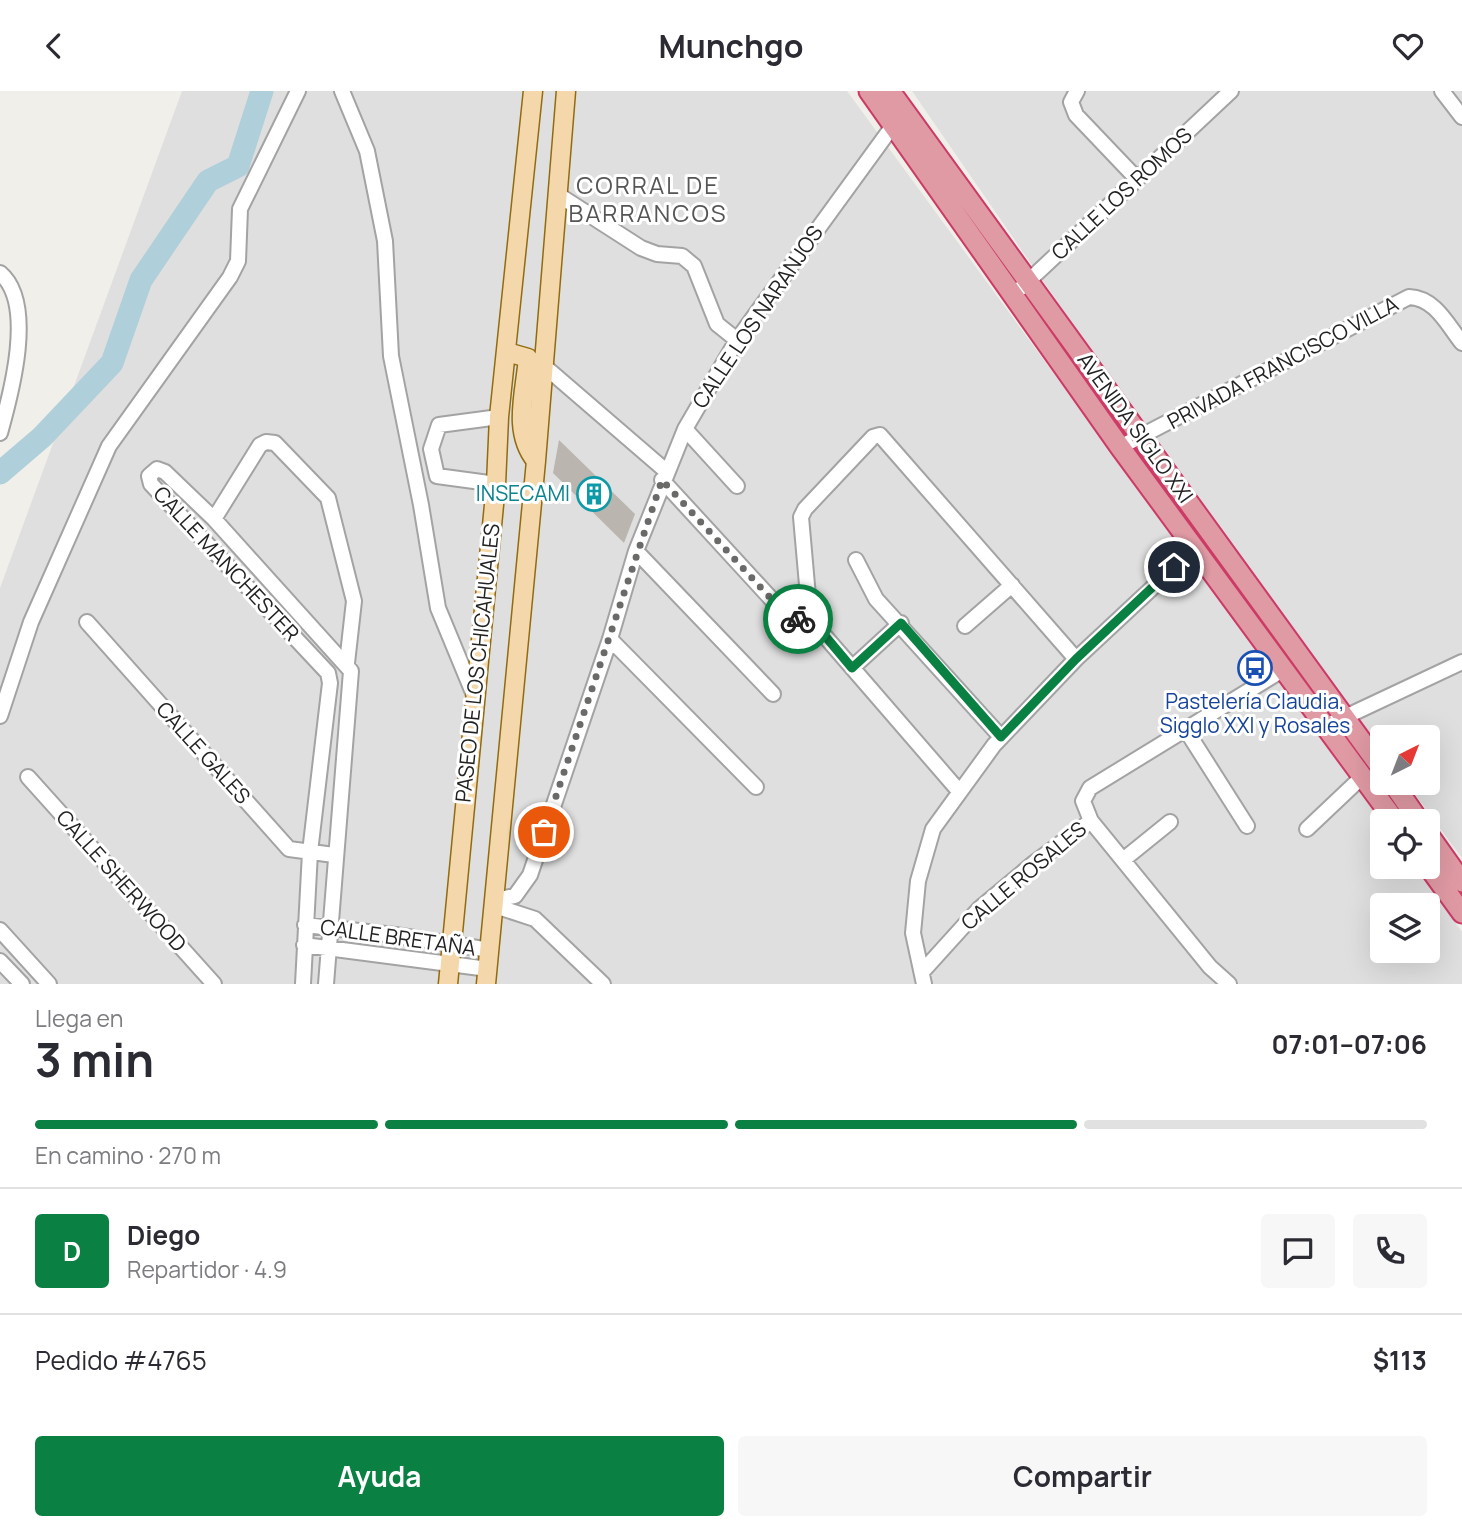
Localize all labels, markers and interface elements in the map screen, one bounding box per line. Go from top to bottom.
text: Munchgo [658,24,804,68]
icon: back [35,27,73,65]
icon: heart [1389,27,1427,65]
street label: CALLE LOS ROMOS [1045,121,1198,266]
district label: CORRAL DE BARRANCOS [568,168,728,229]
street label: CALLE LOS NARANJOS [686,220,829,413]
street label: PRIVADA FRANCISCO VILLA [1162,289,1403,435]
street label: AVENIDA SIGLO XXI [1072,347,1200,508]
building icon: INSECAMI [575,475,613,513]
place label: INSECAMI [476,479,570,507]
street label: CALLE MANCHESTER [147,480,306,647]
street label: PASEO DE LOS CHICAHUALES [448,522,506,804]
pin [1144,537,1204,597]
icon: home [1155,548,1193,586]
courier [763,584,833,654]
icon: bike [779,600,817,638]
bus stop icon: Pastelería Claudia, Sigglo XXI y Rosales [1236,649,1274,687]
place label: Pastelería Claudia, Sigglo XXI y Rosales [1160,687,1350,739]
street label: CALLE GALES [150,695,257,809]
north arrow [1370,725,1440,795]
map controls [1370,725,1440,963]
pin [514,802,574,862]
street label: CALLE SHERWOOD [51,803,193,957]
button: locate [1370,809,1440,879]
icon: bag [525,813,563,851]
street label: CALLE ROSALES [955,815,1092,936]
button: layers [1370,893,1440,963]
street label: CALLE BRETAÑA [319,912,478,962]
text: Llega en [35,1002,123,1034]
text: 07:01–07:06 [1271,1026,1427,1062]
text: 3 min [35,1028,154,1091]
text: En camino · 270 m [35,1139,221,1171]
button: chat [1261,1214,1335,1288]
button: phone [1353,1214,1427,1288]
text: Diego [127,1217,200,1253]
text: D [63,1233,81,1269]
text: Repartidor · 4.9 [127,1253,287,1285]
text: Pedido #4765 [35,1342,207,1378]
text: $113 [1373,1342,1427,1378]
button: Ayuda [35,1436,724,1516]
button: Compartir [738,1436,1427,1516]

